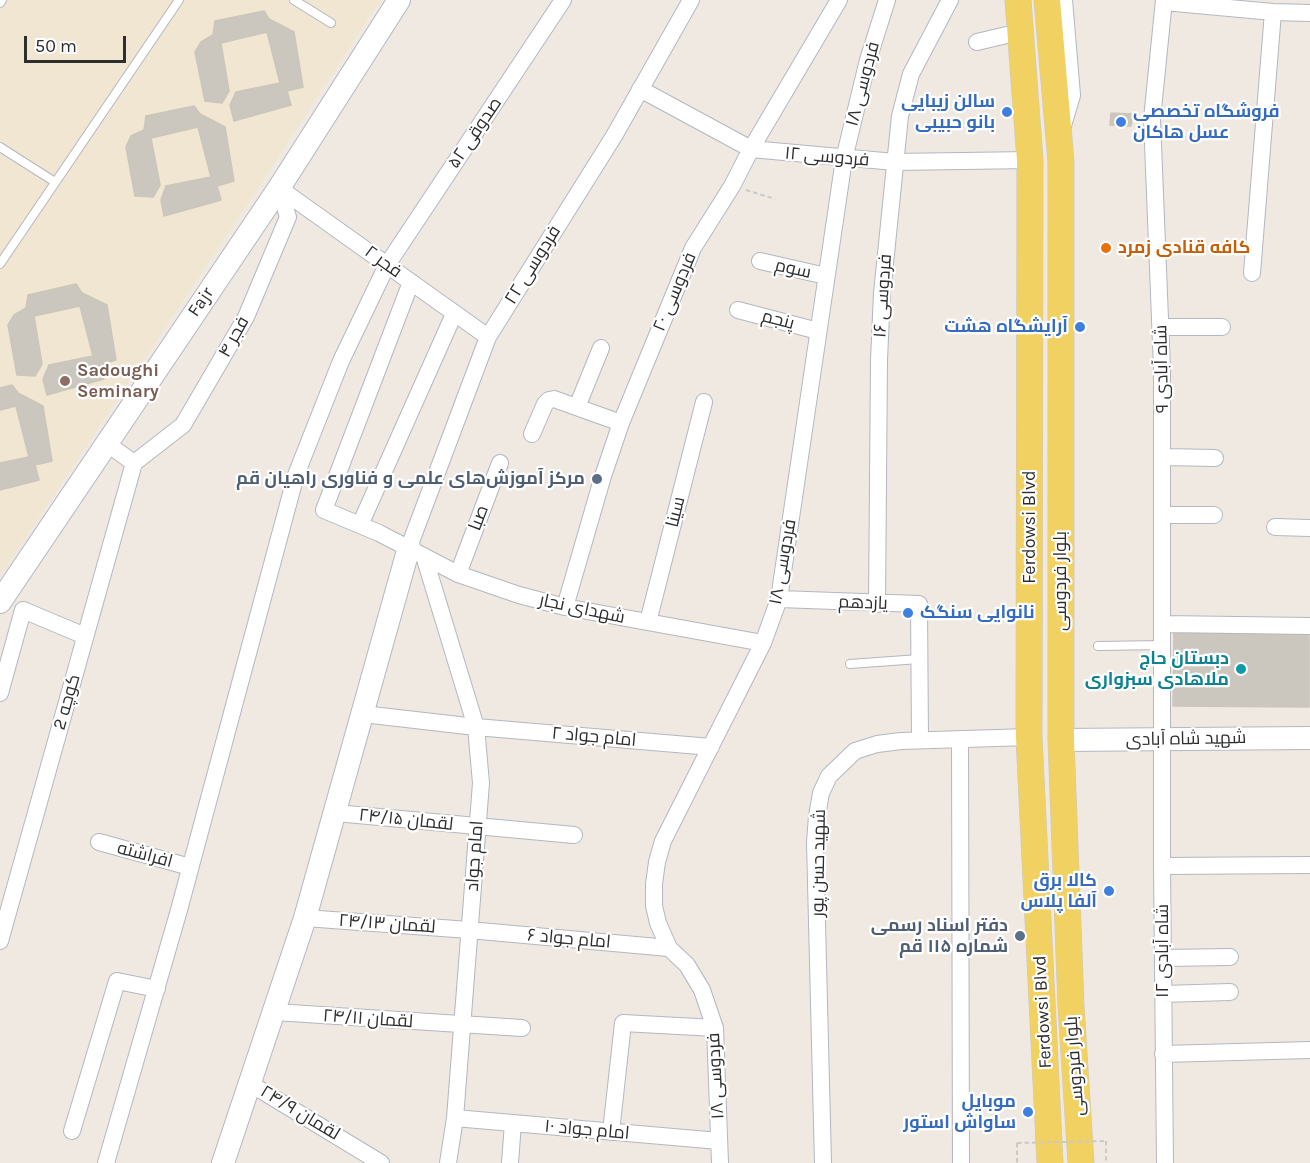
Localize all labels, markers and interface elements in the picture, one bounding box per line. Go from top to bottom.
scale bar [27,24,129,62]
text: 50 m [35,35,77,57]
street label: فردوسی ۱۸ [841,39,885,129]
place label: سالن زیبایی بانو حبیبی [901,91,995,134]
street label: صدوقی ۵۲ [443,93,507,173]
place label: فروشگاه تخصصی عسل هاکان [1133,101,1280,144]
marker: سالن زیبایی بانو حبیبی [1000,105,1014,119]
marker: فروشگاه تخصصی عسل هاکان [1114,115,1128,129]
street label: فردوسی ۱۲ [784,143,870,171]
street label: فردوسی ۲۲ [500,222,566,308]
place label: کافه قنادی زمرد [1118,237,1250,259]
street label: فجر ۲ [360,241,406,283]
marker: کافه قنادی زمرد [1099,241,1113,255]
street label: فردوسی ۲۰ [649,249,701,335]
street label: فردوسی ۱۶ [869,253,897,339]
street label: سوم [773,254,813,284]
street label: Fajr [183,283,219,321]
street label: پنجم [759,305,797,335]
street label: فجر ۴ [214,313,254,361]
place label: آرایشگاه هشت [944,316,1068,338]
marker: آرایشگاه هشت [1073,320,1087,334]
street label: شاه آبادی ۹ [1150,325,1174,413]
place label: Sadoughi Seminary [77,360,159,403]
marker: Sadoughi Seminary [58,374,72,388]
place label: مرکز آموزش‌های علمی و فناوری راهیان قم [236,468,585,490]
street label: Ferdowsi Blvd [1019,470,1041,584]
marker: مرکز آموزش‌های علمی و فناوری راهیان قم [590,472,604,486]
street label: سینا [662,494,690,530]
street label: صبا [464,502,494,534]
street label: فردوسی ۱۸ [765,517,801,607]
street label: بلوار فردوسی [1050,531,1072,631]
street label: شهدای نجار [537,589,627,629]
street label: یازدهم [838,591,888,615]
place label: نانوایی سنگک [920,602,1035,624]
marker: نانوایی سنگک [901,606,915,620]
place label: دبستان حاج ملاهادی سبزواری [1085,648,1229,690]
marker: دبستان حاج ملاهادی سبزواری [1234,662,1248,676]
street label: کوچه 2 [49,672,85,732]
street label: امام جواد ۲ [551,723,637,751]
street label: شهید شاه آبادی [1125,727,1247,751]
street label: لقمان ۲۴/۱۵ [358,804,454,836]
street label: شهید حسن پور [807,809,831,917]
street label: امام جواد [462,820,488,892]
street label: افراشته [115,837,175,873]
place label: کالا برق آلفا پلاس [1020,870,1097,912]
marker: کالا برق آلفا پلاس [1102,884,1116,898]
street label: شاه آبادی ۱۲ [1152,904,1174,998]
street label: لقمان ۲۴/۱۳ [338,910,436,938]
place label: دفتر اسناد رسمی شماره ۱۱۵ قم [871,915,1008,958]
street label: امام جواد ۶ [526,925,612,953]
marker: دفتر اسناد رسمی شماره ۱۱۵ قم [1013,929,1027,943]
street label: Ferdowsi Blvd [1029,955,1057,1069]
street label: لقمان ۲۴/۱۱ [322,1005,414,1033]
street label: بلوار فردوسی [1061,1015,1089,1117]
street label: فردوسی ۱۸ [703,1032,729,1120]
street label: لقمان ۲۴/۹ [256,1081,344,1145]
place label: موبایل ساواش استور [903,1091,1016,1134]
marker: موبایل ساواش استور [1021,1105,1035,1119]
street label: امام جواد ۱۰ [543,1116,631,1144]

